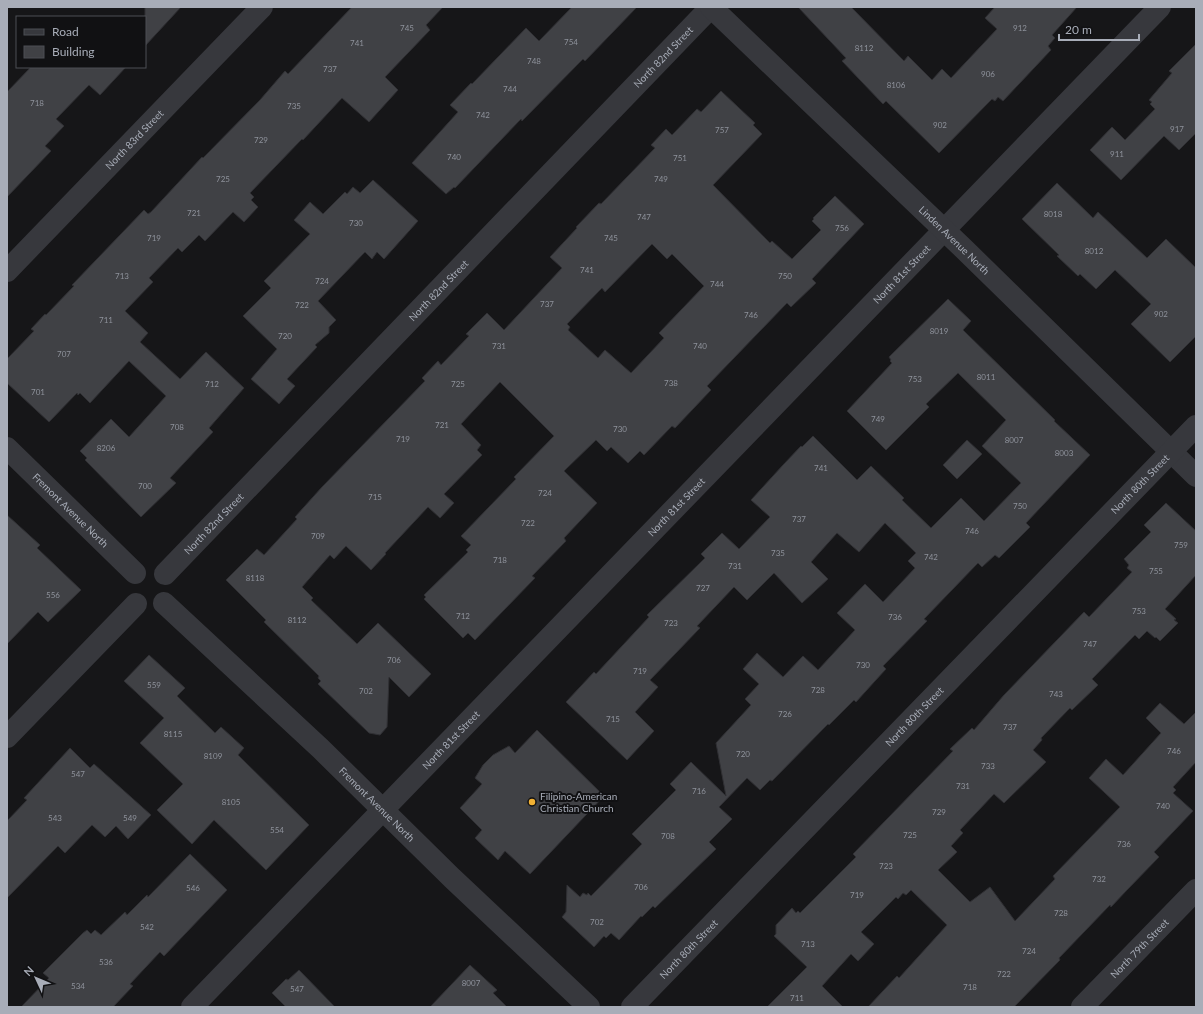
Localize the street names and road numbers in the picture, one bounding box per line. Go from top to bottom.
street label: North 82nd Street [631,23,695,90]
street label: North 83rd Street [103,107,166,172]
street label: Linden Avenue North [917,203,992,277]
street label: North 81st Street [870,242,933,306]
street label: North 82nd Street [406,257,471,323]
street label: North 80th Street [1108,451,1172,516]
street label: Fremont Avenue North [30,471,111,550]
street label: North 81st Street [645,475,707,539]
street label: North 82nd Street [181,490,246,557]
street label: North 80th Street [883,684,946,749]
street label: North 81st Street [420,708,482,772]
street label: Fremont Avenue North [337,764,417,844]
street label: North 80th Street [657,916,720,981]
street label: North 79th Street [1108,916,1171,980]

